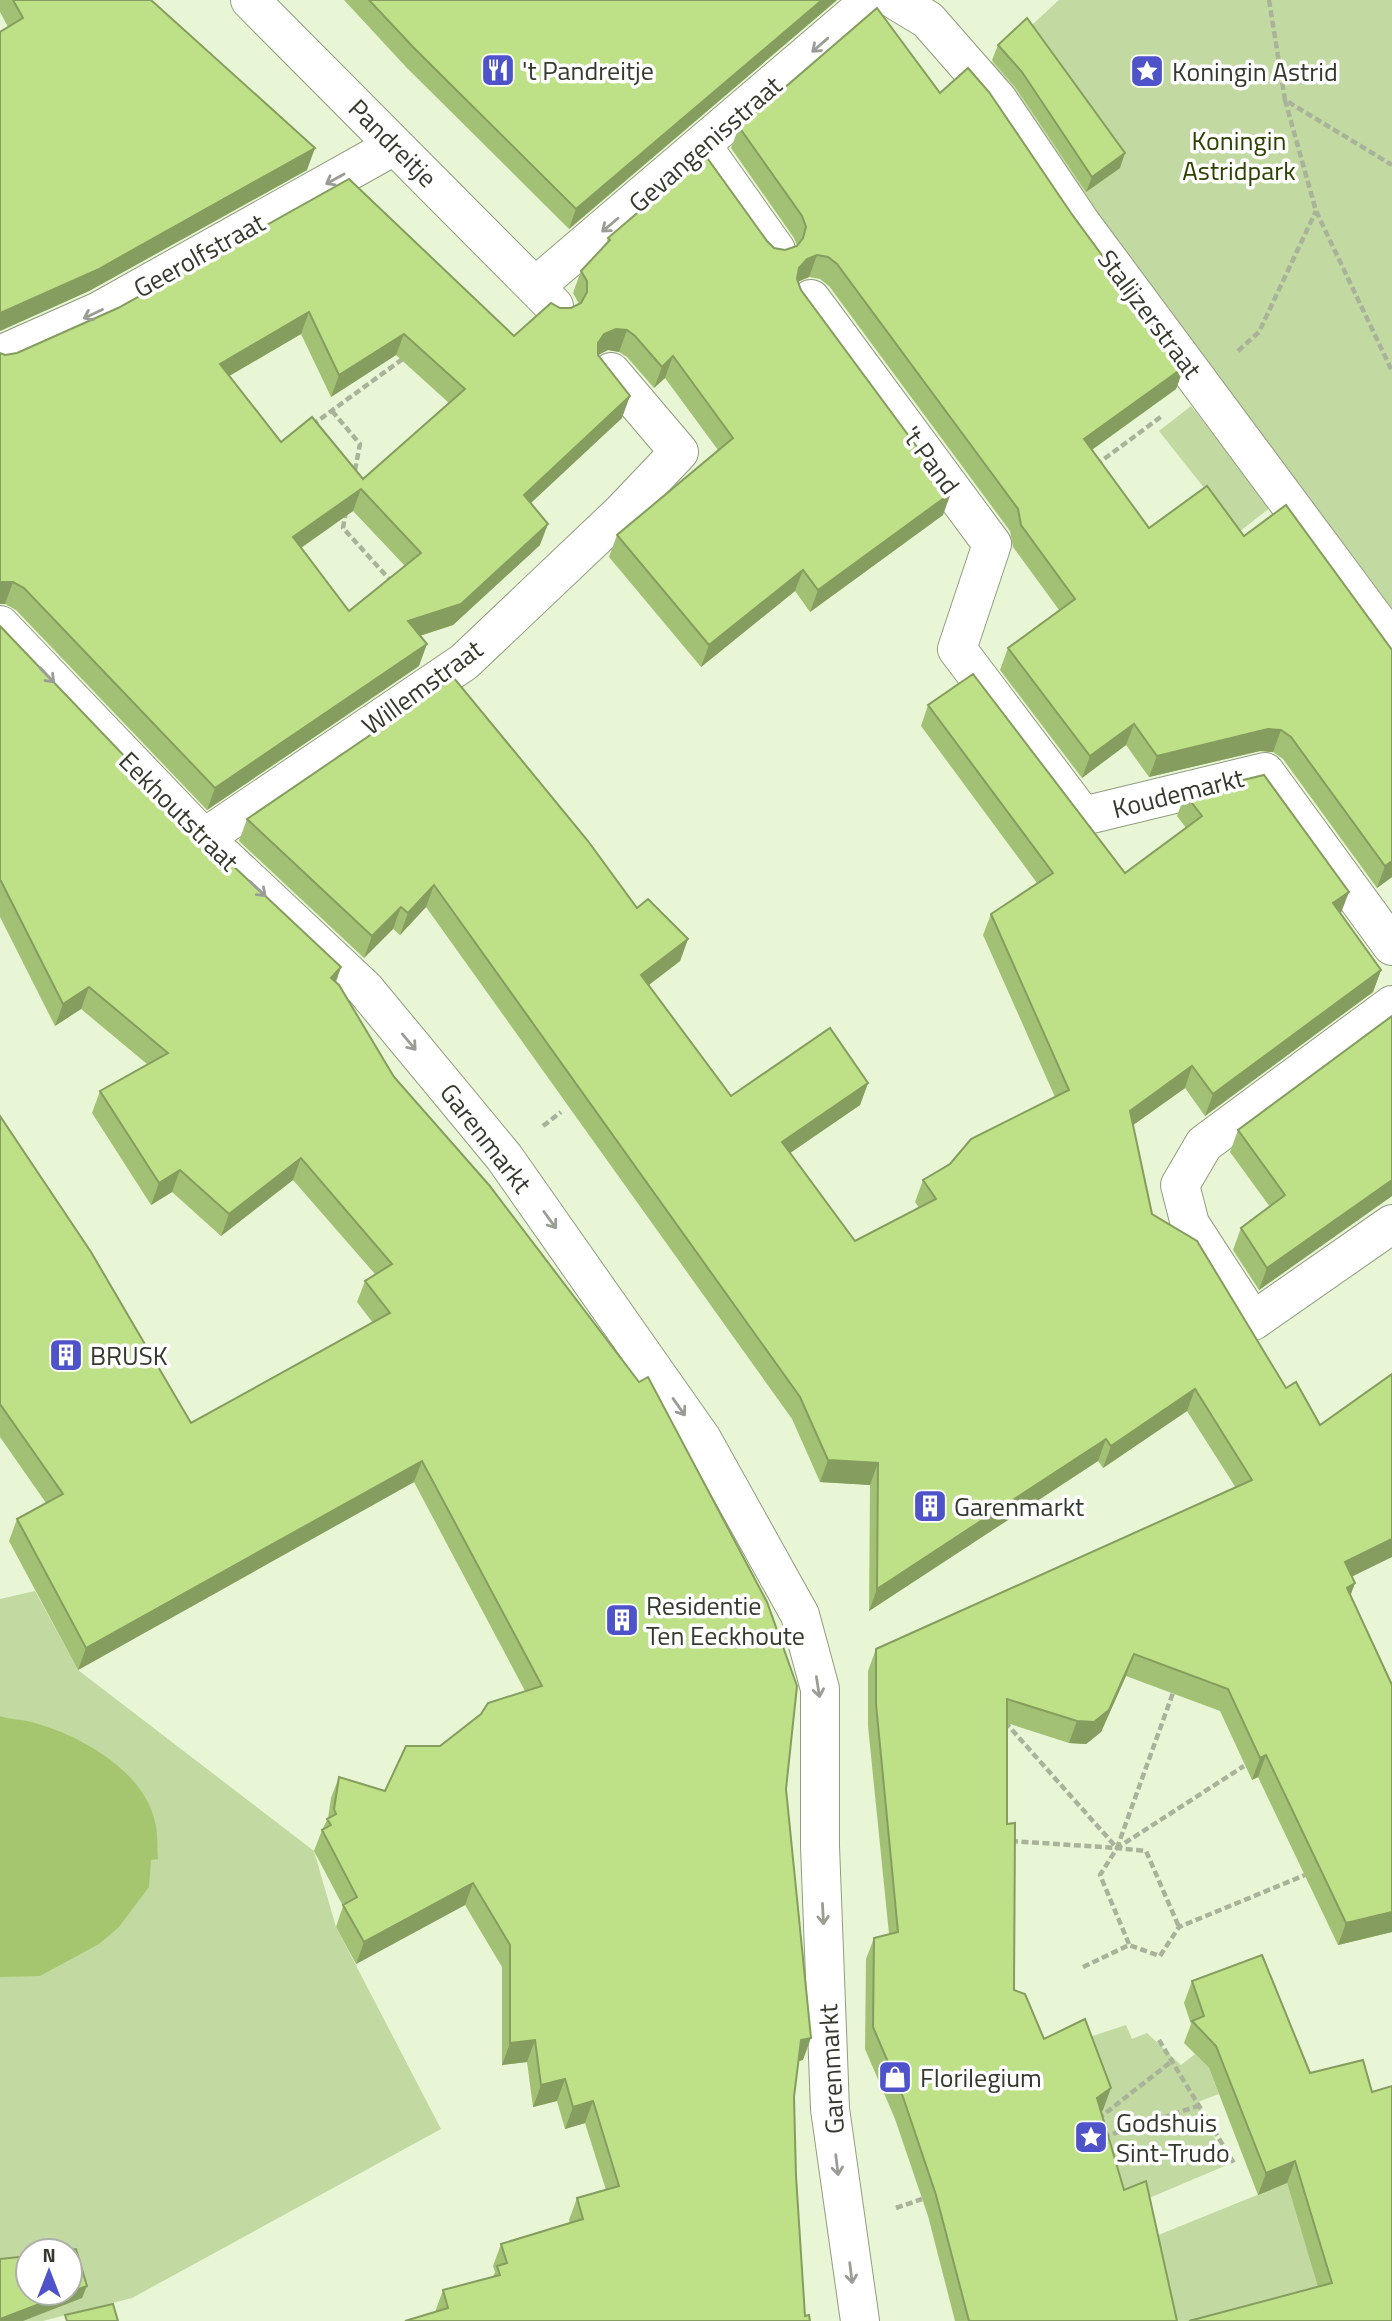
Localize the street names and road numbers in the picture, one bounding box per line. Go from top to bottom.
street label: Gevangenisstraat [620,66,790,222]
street label: Pandreitje [340,90,446,196]
street label: Geerolfstraat [126,203,272,307]
street label: Stalijzerstraat [1088,241,1212,387]
street label: 't Pand [893,418,969,502]
street label: Willemstraat [354,630,490,744]
street label: Eekhoutstraat [110,742,248,880]
street label: Koudemarkt [1108,758,1248,828]
street label: Garenmarkt [431,1075,541,1201]
street label: Garenmarkt [808,2003,854,2135]

